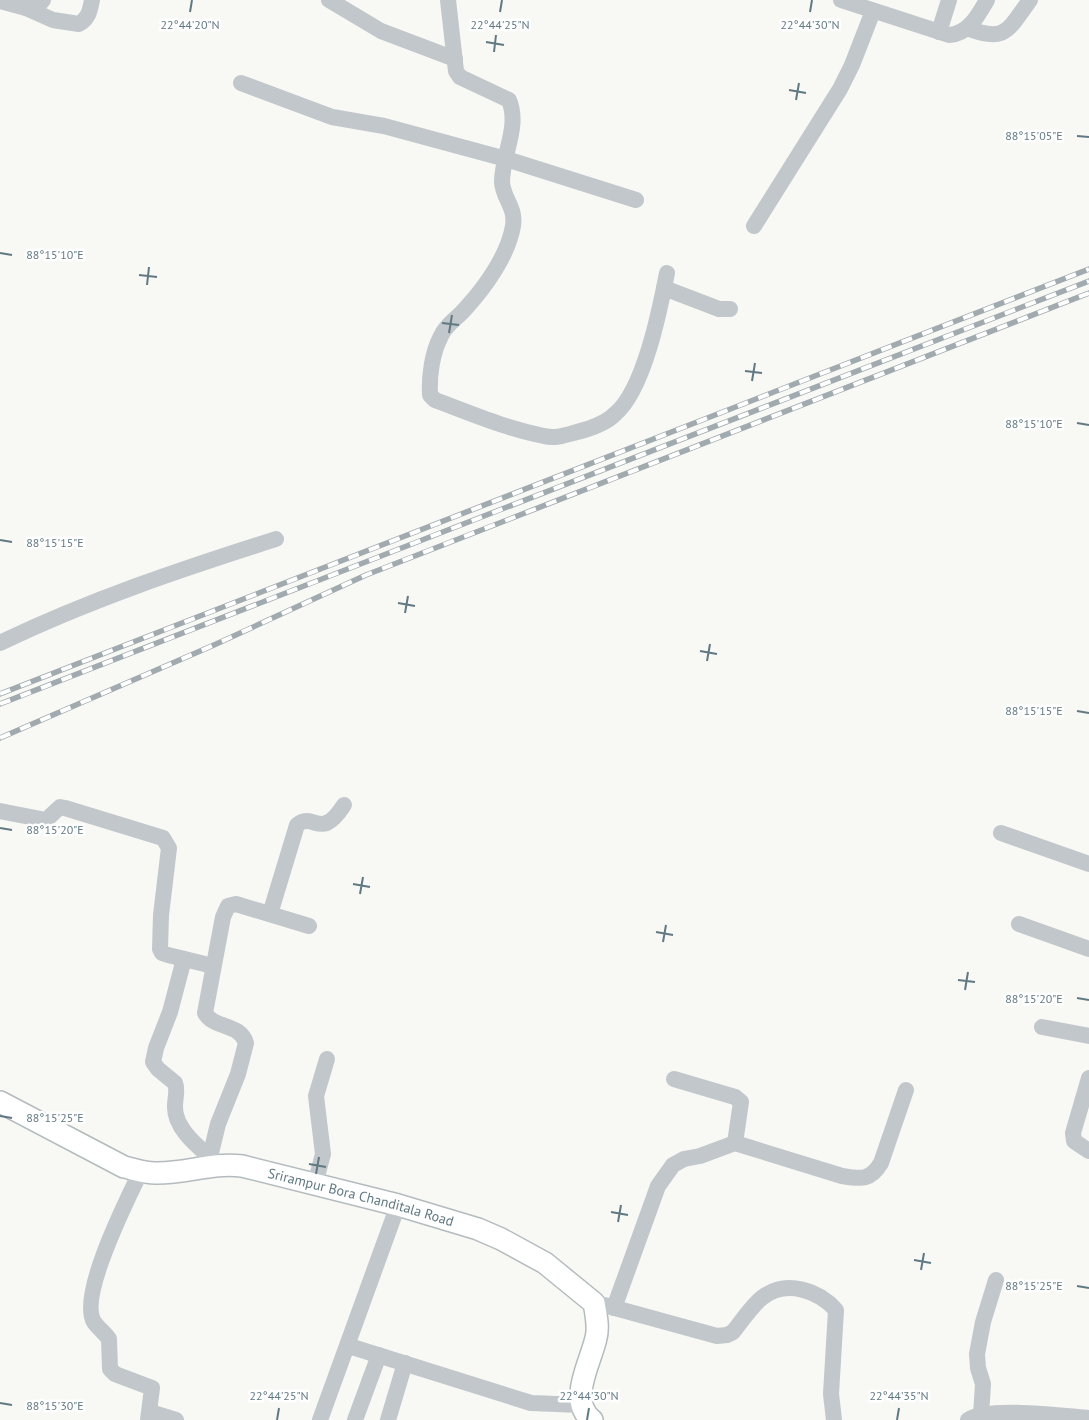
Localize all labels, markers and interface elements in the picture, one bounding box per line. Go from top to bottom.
text: 22°44'20"N [160,17,220,32]
text: 22°44'25"N [470,17,530,32]
text: 22°44'30"N [780,17,840,32]
text: 88°15'05"E [1005,128,1063,143]
text: 88°15'10"E [26,247,84,262]
text: 88°15'10"E [1005,416,1063,431]
text: 88°15'15"E [26,535,84,550]
text: 88°15'15"E [1005,703,1063,718]
text: 88°15'20"E [26,822,84,837]
text: 88°15'20"E [1005,991,1063,1006]
text: 88°15'25"E [26,1110,84,1125]
street label: Srirampur Bora Chanditala Road [266,1164,456,1230]
text: 88°15'25"E [1005,1278,1063,1293]
text: 22°44'25"N [249,1388,309,1403]
text: 22°44'30"N [559,1388,619,1403]
text: 22°44'35"N [869,1388,929,1403]
text: 88°15'30"E [26,1398,84,1413]

